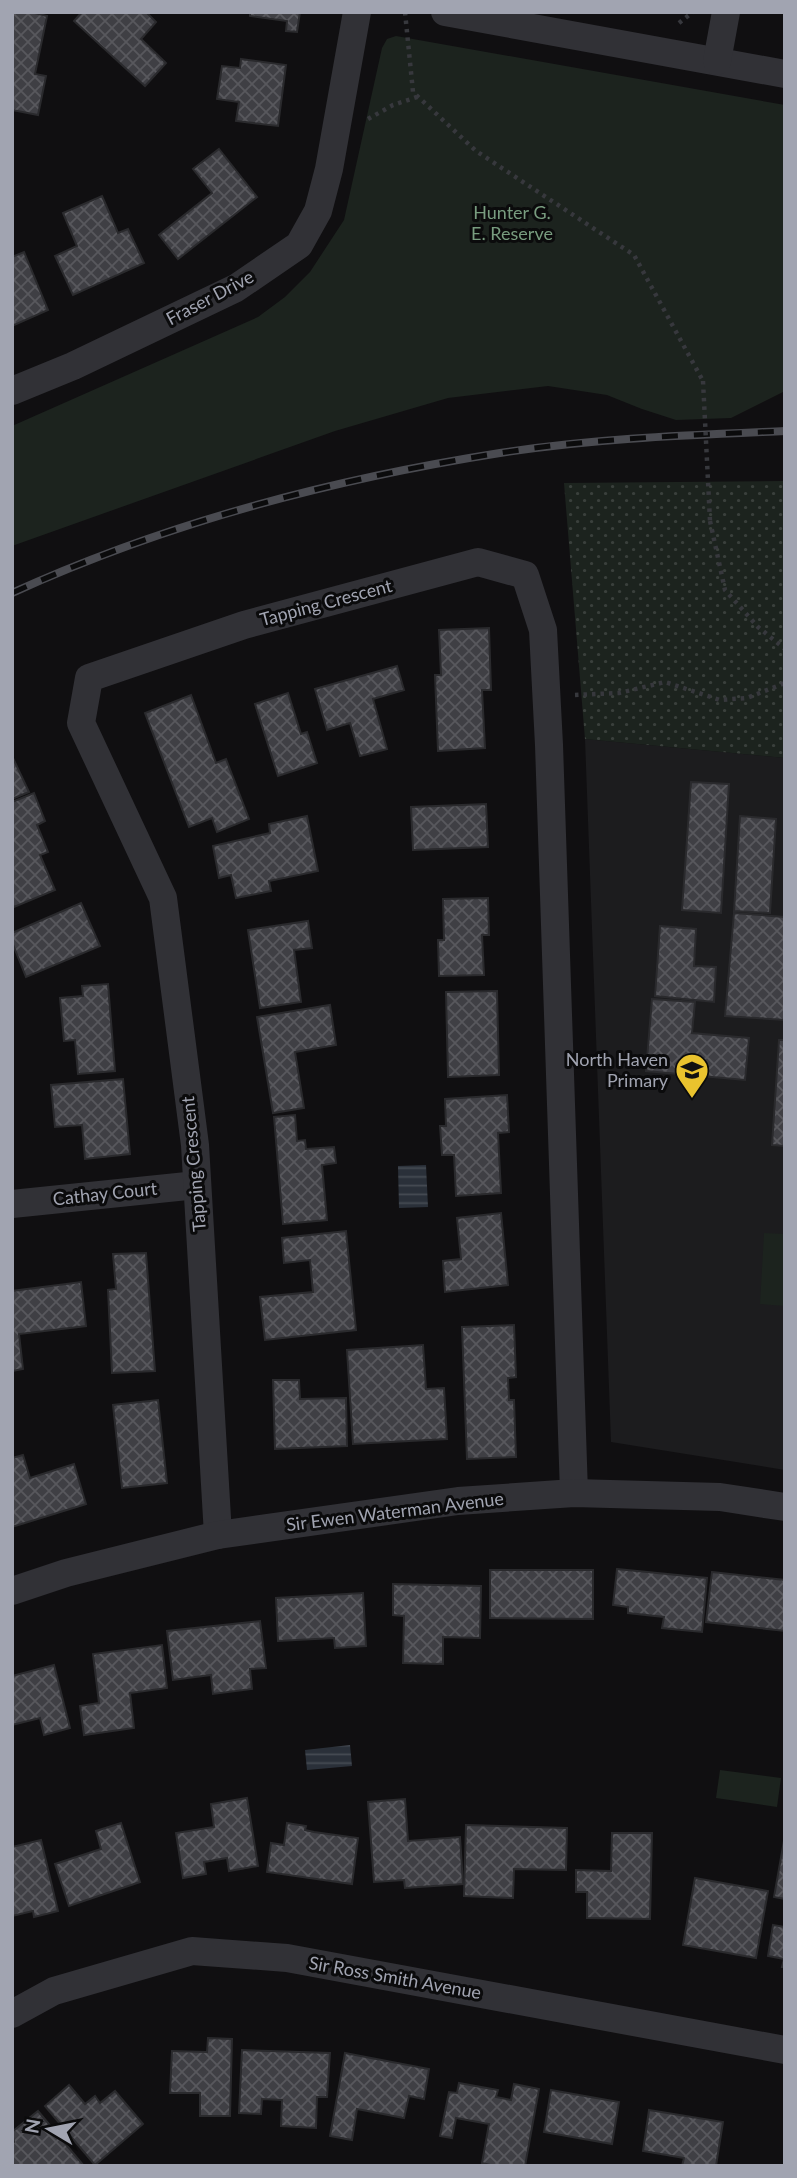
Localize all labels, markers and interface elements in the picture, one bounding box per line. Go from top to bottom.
park label: Hunter G. E. Reserve [471,201,553,244]
street label: Fraser Drive [162,265,257,329]
street label: Tapping Crescent [257,574,395,630]
place label: North Haven Primary [566,1048,669,1091]
school or university icon: North Haven Primary [673,1051,711,1100]
street label: Tapping Crescent [176,1095,210,1233]
street label: Cathay Court [52,1177,159,1209]
street label: Sir Ewen Waterman Avenue [285,1487,505,1535]
street label: Sir Ross Smith Avenue [307,1951,483,2003]
north arrow [14,2094,84,2164]
text: N [19,2117,44,2135]

